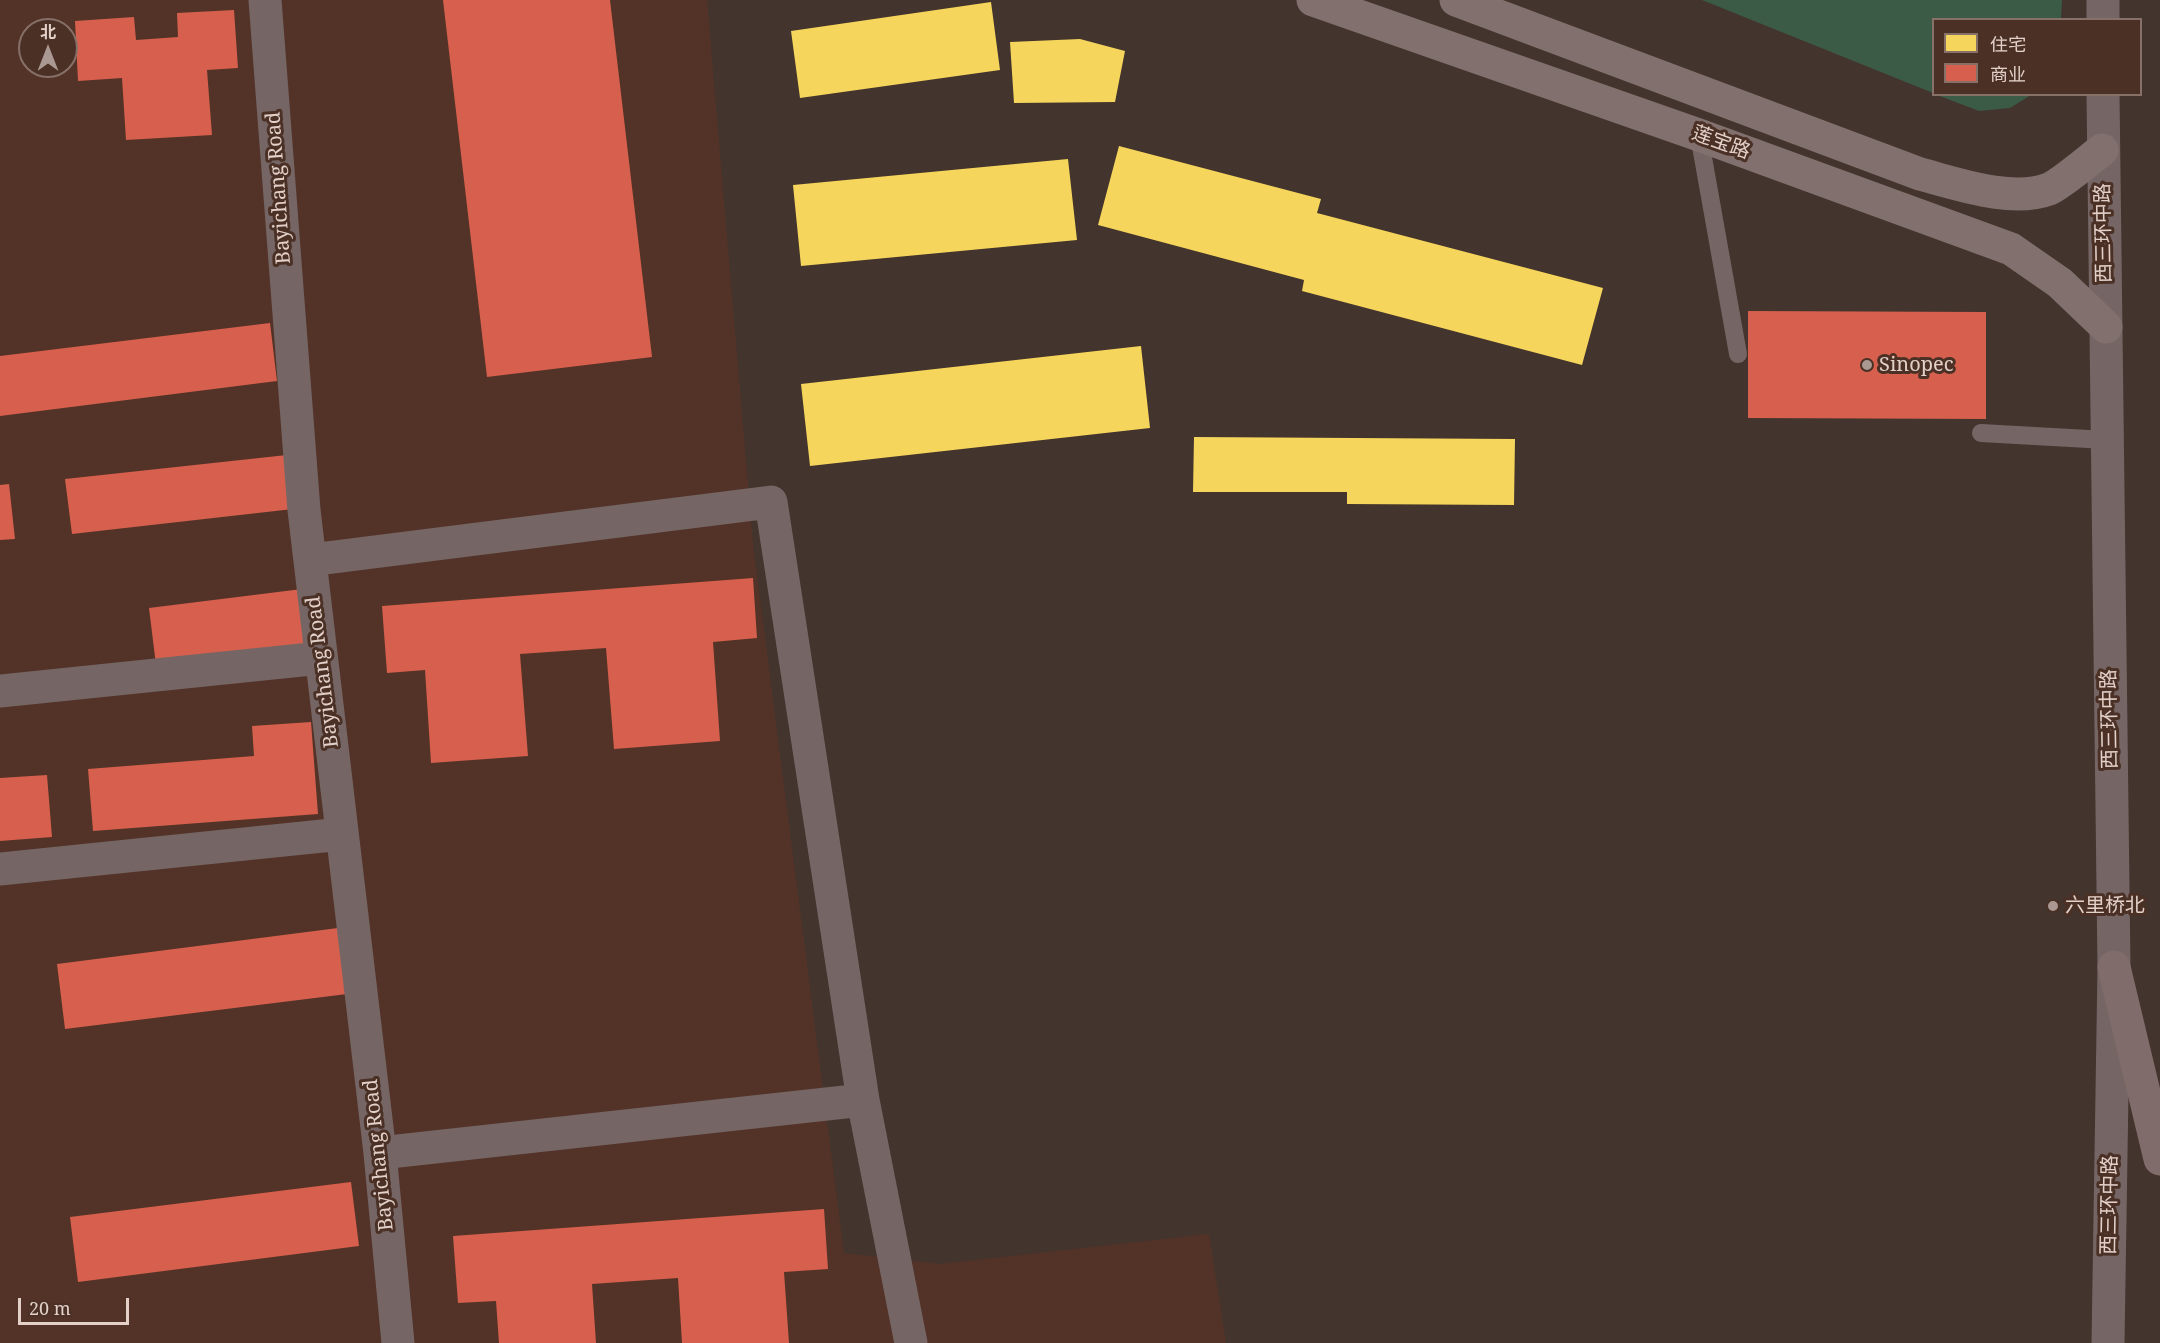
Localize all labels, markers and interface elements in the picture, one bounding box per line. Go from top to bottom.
north arrow [18,18,78,78]
legend [1932,18,2142,96]
text: 北 [40,21,56,43]
text: 住宅 [1990,32,2026,56]
text: 商业 [1990,62,2026,86]
street label: Bayichang Road [262,111,296,265]
street label: 莲宝路 [1689,121,1753,165]
street label: 西三环中路 [2091,183,2117,283]
place label: Sinopec [1879,353,1954,377]
marker: Sinopec [1860,358,1874,372]
street label: Bayichang Road [302,595,344,749]
street label: 西三环中路 [2097,669,2123,769]
place label: 六里桥北 [2065,894,2145,918]
marker: 六里桥北 [2046,899,2060,913]
street label: Bayichang Road [359,1078,399,1232]
street label: 西三环中路 [2097,1155,2123,1255]
scale bar [21,1286,132,1324]
text: 20 m [29,1296,71,1320]

